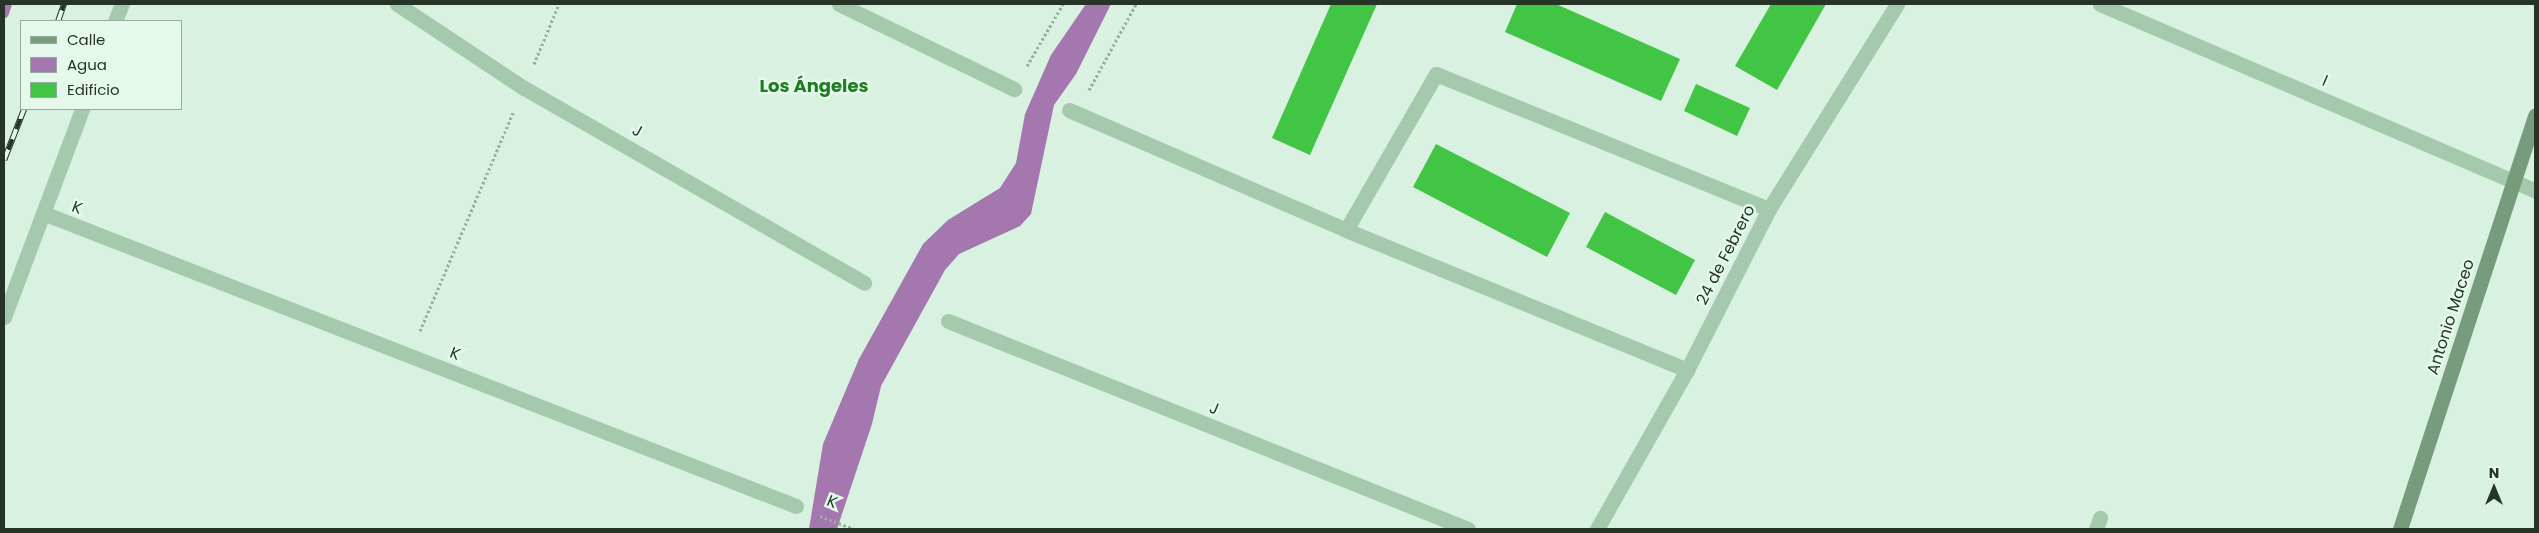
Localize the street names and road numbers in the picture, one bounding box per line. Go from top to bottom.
street label: I [2319,71,2331,91]
street label: J [629,121,645,141]
street label: K [69,197,85,219]
street label: 24 de Febrero [1693,202,1759,308]
street label: Antonio Maceo [2423,257,2479,377]
street label: K [447,343,463,365]
street label: J [1206,399,1222,419]
street label: K [824,491,840,513]

